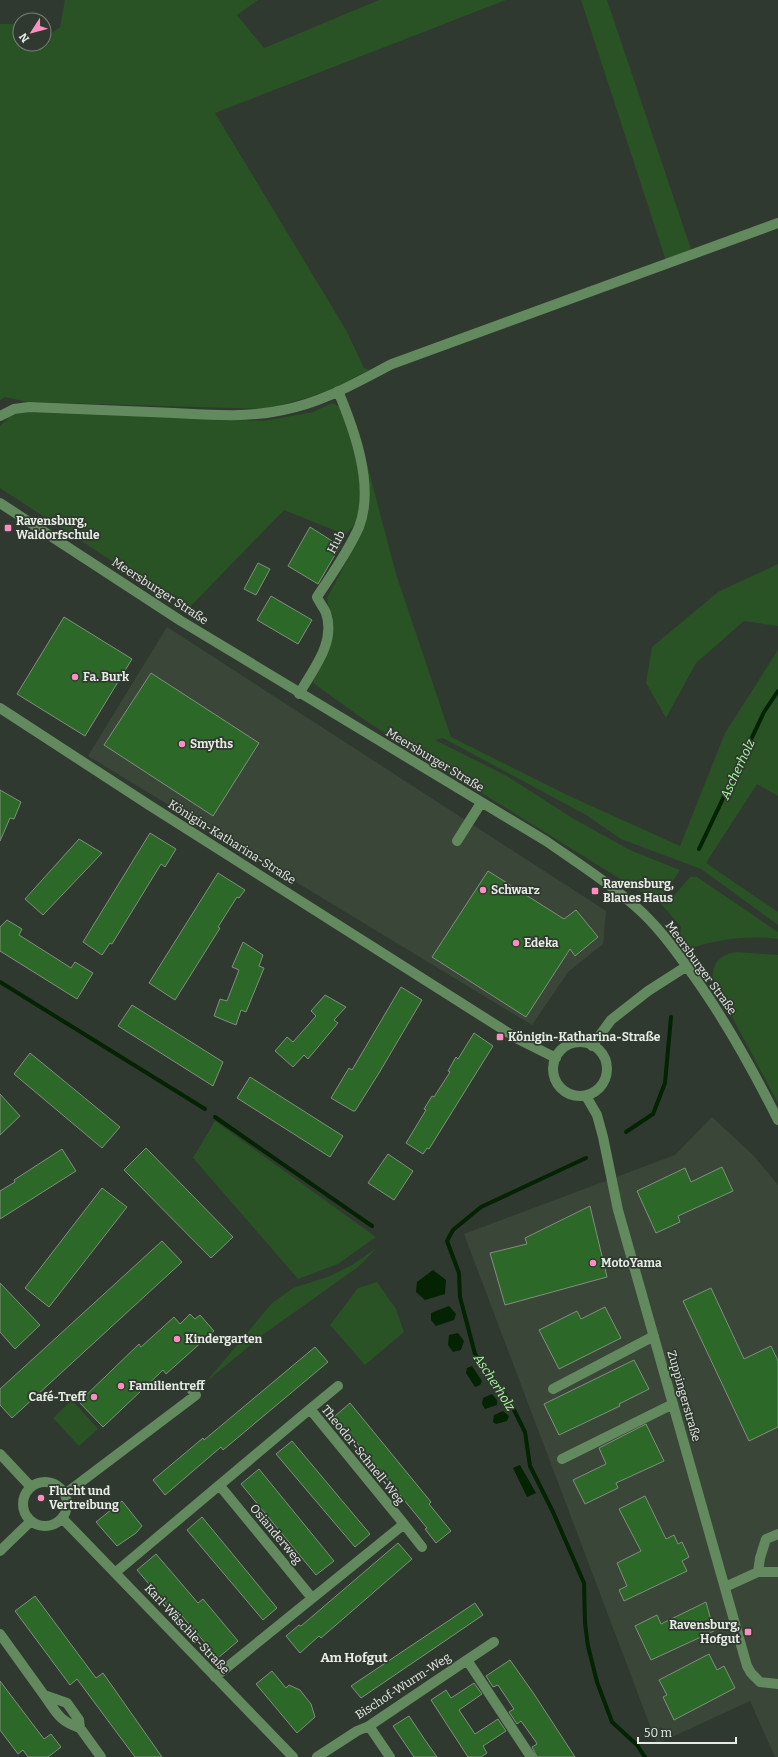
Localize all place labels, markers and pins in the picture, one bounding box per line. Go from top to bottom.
place label: Ravensburg, Waldorfschule [16,514,100,542]
marker: Ravensburg, Waldorfschule [3,523,13,533]
place label: Fa. Burk [83,670,130,684]
marker: Fa. Burk [70,672,80,682]
place label: Smyths [190,737,233,751]
marker: Smyths [177,739,187,749]
place label: Ravensburg, Blaues Haus [603,877,674,905]
place label: Schwarz [491,883,540,897]
marker: Schwarz [478,885,488,895]
marker: Ravensburg, Blaues Haus [590,886,600,896]
place label: Edeka [524,936,559,950]
marker: Edeka [511,938,521,948]
place label: Königin-Katharina-Straße [508,1030,661,1044]
marker: Königin-Katharina-Straße [495,1032,505,1042]
place label: MotoYama [601,1256,662,1270]
marker: MotoYama [588,1258,598,1268]
place label: Kindergarten [185,1332,263,1346]
marker: Kindergarten [172,1334,182,1344]
place label: Familientreff [129,1379,206,1393]
marker: Familientreff [116,1381,126,1391]
place label: Café-Treff [29,1390,87,1404]
marker: Café-Treff [89,1392,99,1402]
place label: Flucht und Vertreibung [49,1484,119,1512]
marker: Flucht und Vertreibung [36,1493,46,1503]
place label: Ravensburg, Hofgut [669,1618,740,1646]
marker: Ravensburg, Hofgut [743,1627,753,1637]

